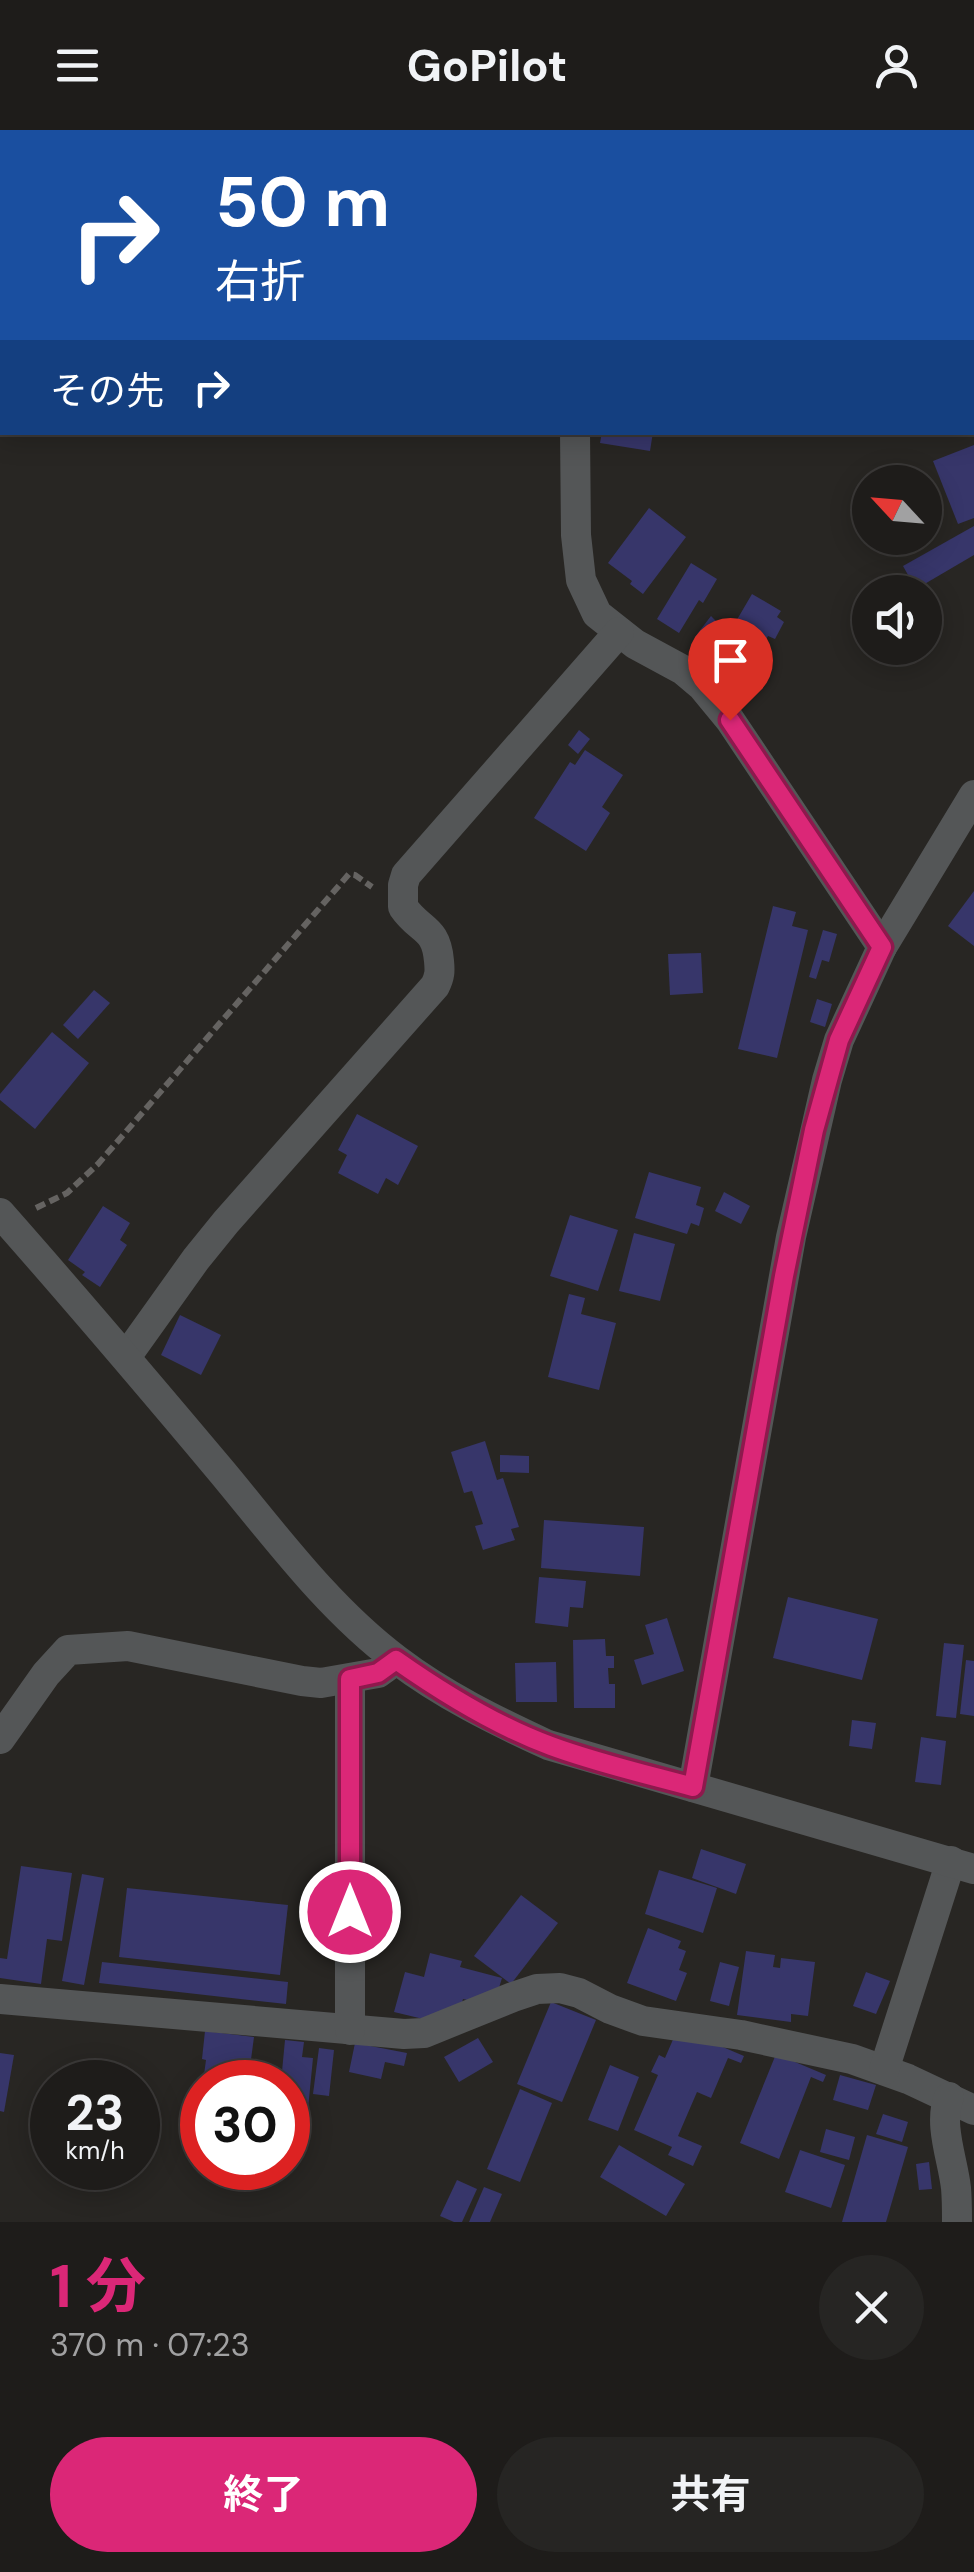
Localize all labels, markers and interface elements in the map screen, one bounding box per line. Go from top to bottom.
text: GoPilot [407,36,567,95]
icon: menu [50,38,105,93]
icon: person [869,38,924,93]
text: 50 m [215,157,390,248]
icon: right [50,170,180,300]
text: 右折 [215,252,305,311]
icon: right [184,360,239,415]
text: その先 [50,366,164,416]
north arrow [852,465,942,555]
map controls [852,465,942,665]
button: sound [852,575,942,665]
pin [688,618,773,721]
icon: arrive [703,633,758,688]
position arrow [298,1860,402,1964]
speed limit sign: 30 [180,2060,310,2190]
text: 23 [66,2080,125,2146]
text: km/h [65,2134,125,2167]
text: 1 分 [50,2247,146,2326]
button: close [819,2255,924,2360]
text: 370 m · 07:23 [50,2324,250,2366]
button: 終了 [50,2437,477,2552]
button: 共有 [497,2437,924,2552]

